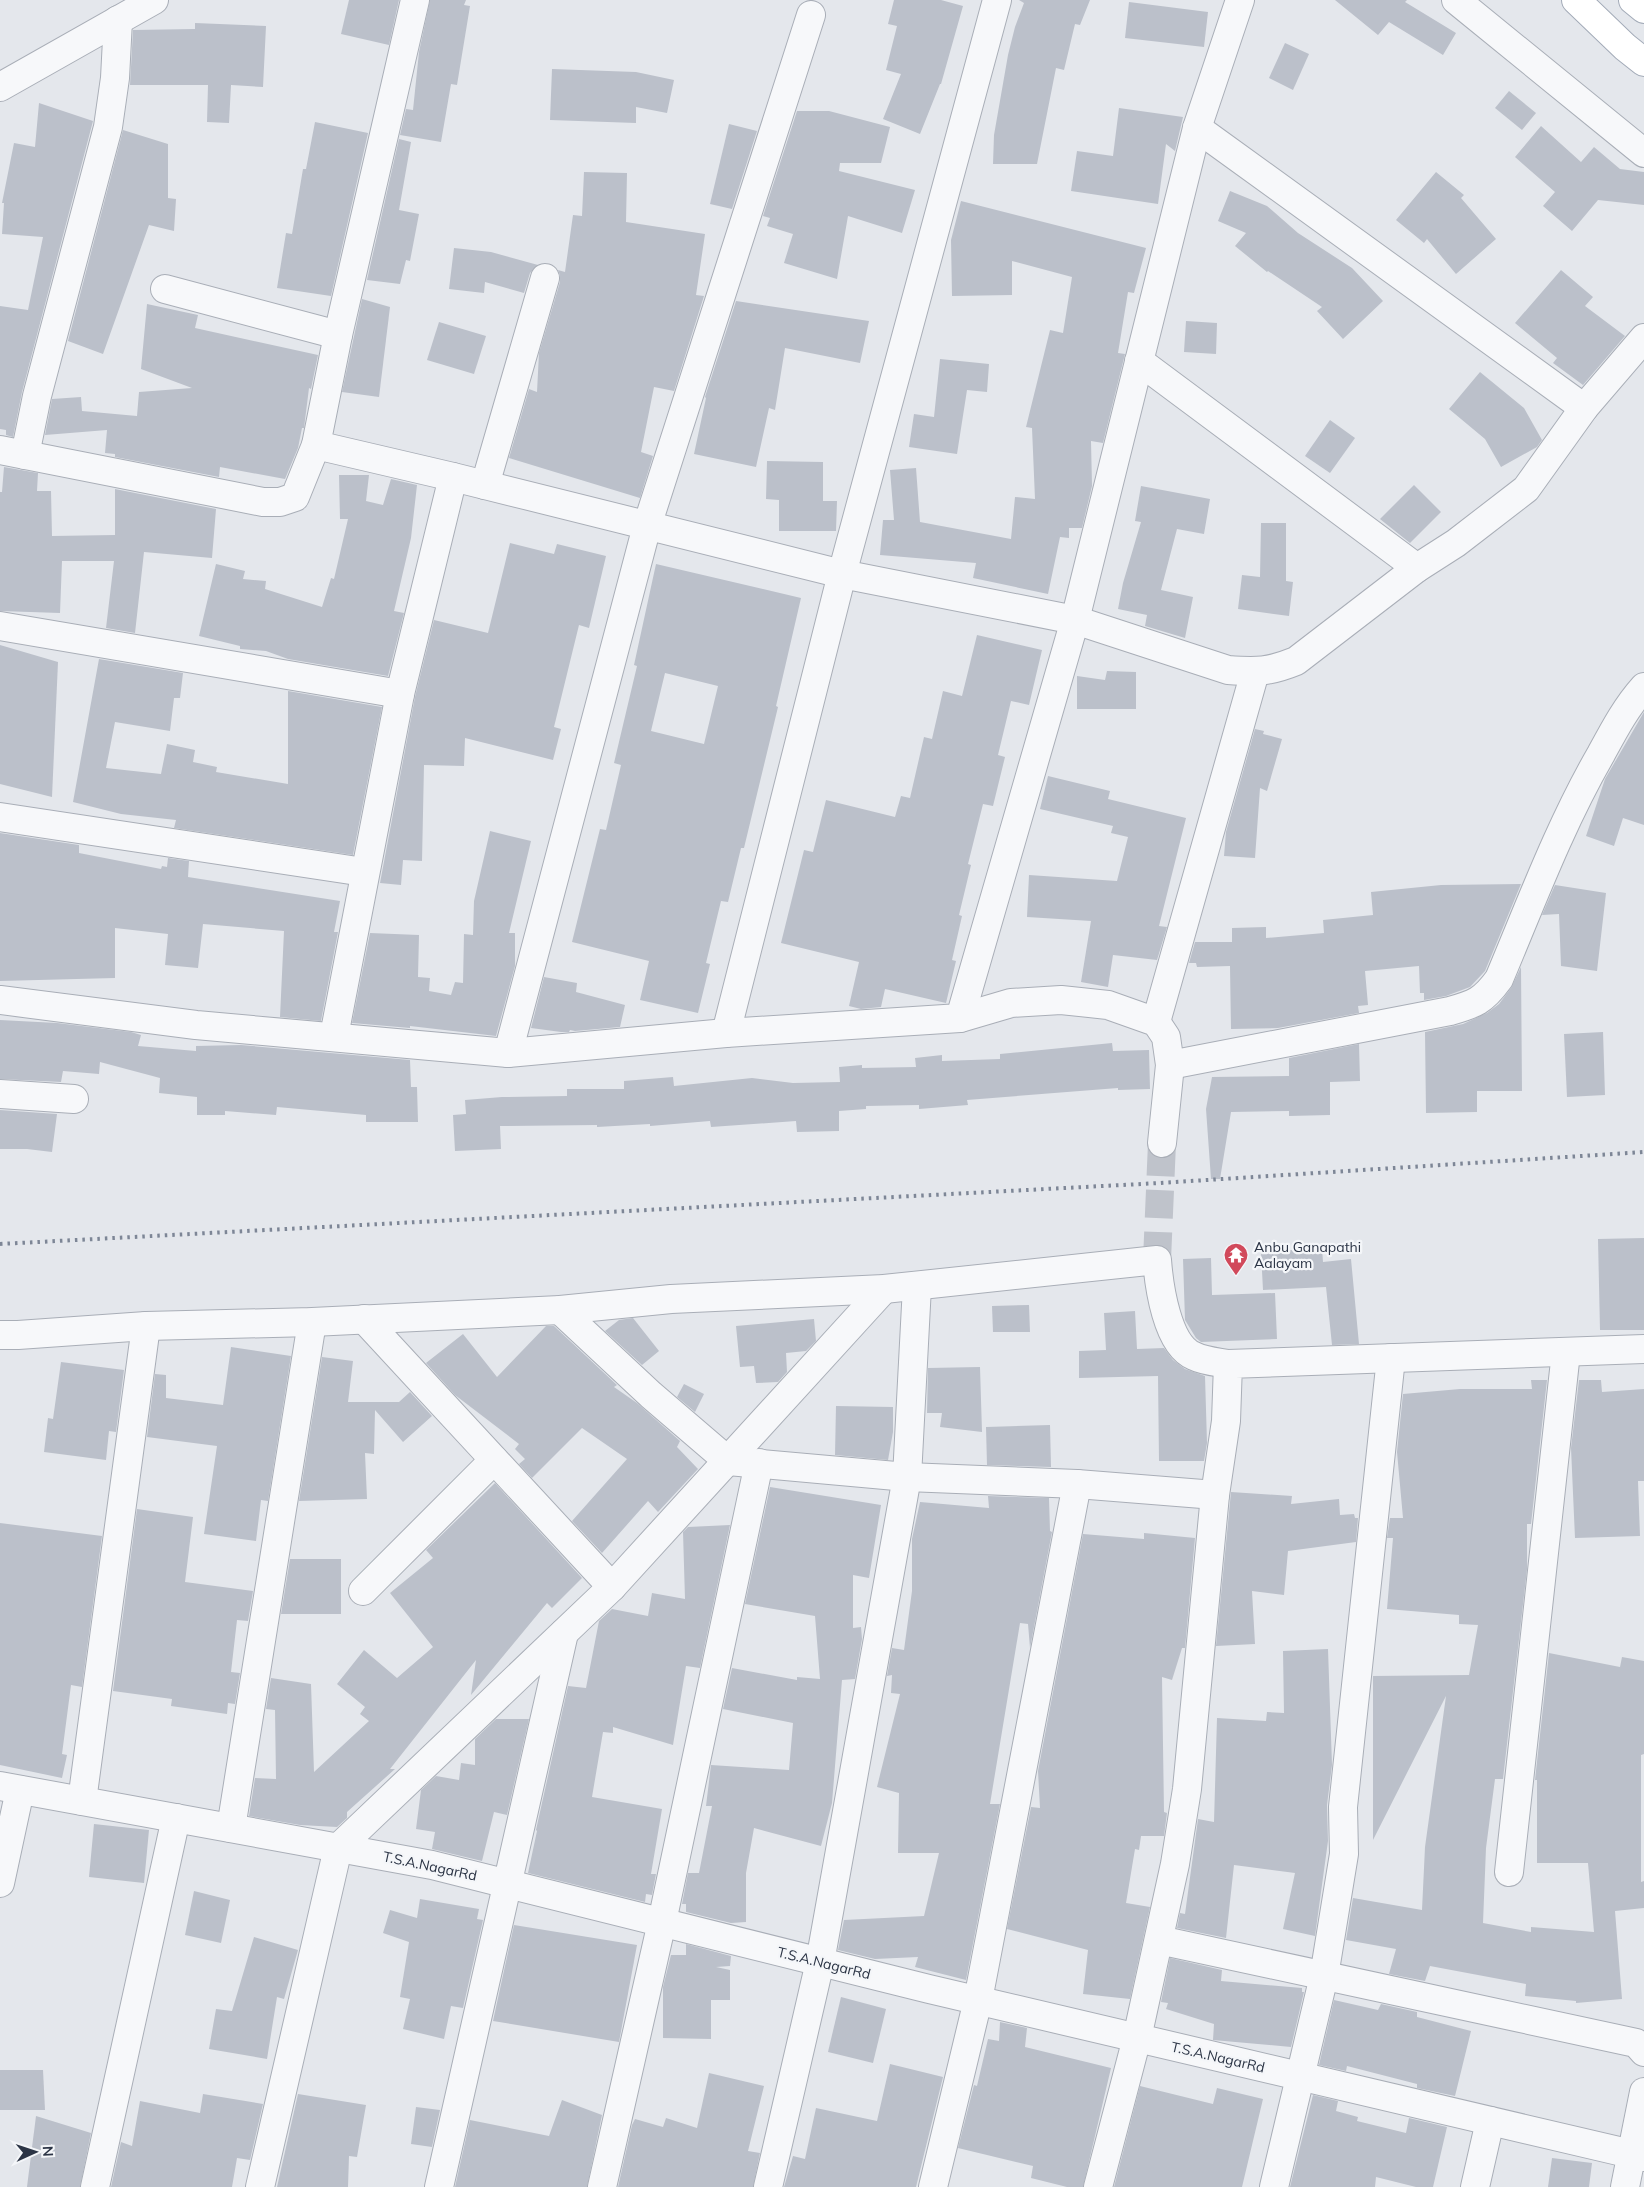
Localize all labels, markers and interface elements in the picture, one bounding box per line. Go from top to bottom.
place label: Anbu Ganapathi Aalayam [1254,1238,1361,1272]
temple icon: Anbu Ganapathi Aalayam [1223,1242,1249,1276]
street label: T.S.A.NagarRd [381,1847,479,1885]
street label: T.S.A.NagarRd [775,1943,873,1983]
street label: T.S.A.NagarRd [1169,2037,1267,2077]
north arrow [10,2127,60,2177]
text: N [39,2146,57,2157]

